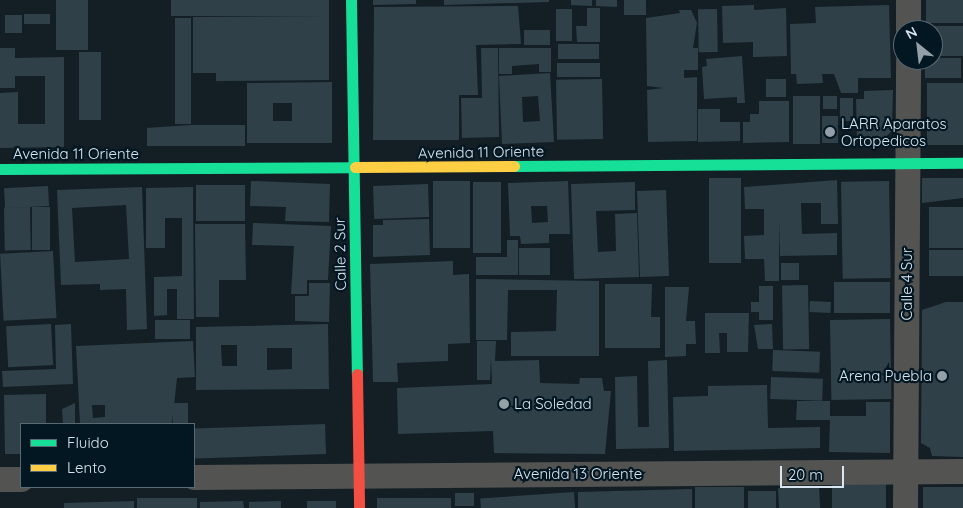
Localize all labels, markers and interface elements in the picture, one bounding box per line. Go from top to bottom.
north arrow [893,20,943,70]
text: N [902,22,920,43]
place label: LARR Aparatos Ortopedicos [841,114,947,149]
marker: LARR Aparatos Ortopedicos [823,125,837,139]
street label: Avenida 11 Oriente [418,142,544,162]
street label: Avenida 11 Oriente [13,145,139,163]
street label: Calle 2 Sur [330,217,350,291]
street label: Calle 4 Sur [898,248,916,320]
place label: Arena Puebla [839,367,932,385]
marker: Arena Puebla [936,370,948,382]
place label: La Soledad [514,395,592,413]
marker: La Soledad [498,398,510,410]
legend [20,423,195,488]
text: Fluido [67,433,109,452]
scale bar [783,456,847,488]
text: Lento [67,458,106,477]
street label: Avenida 13 Oriente [514,465,642,483]
text: 20 m [788,465,823,484]

